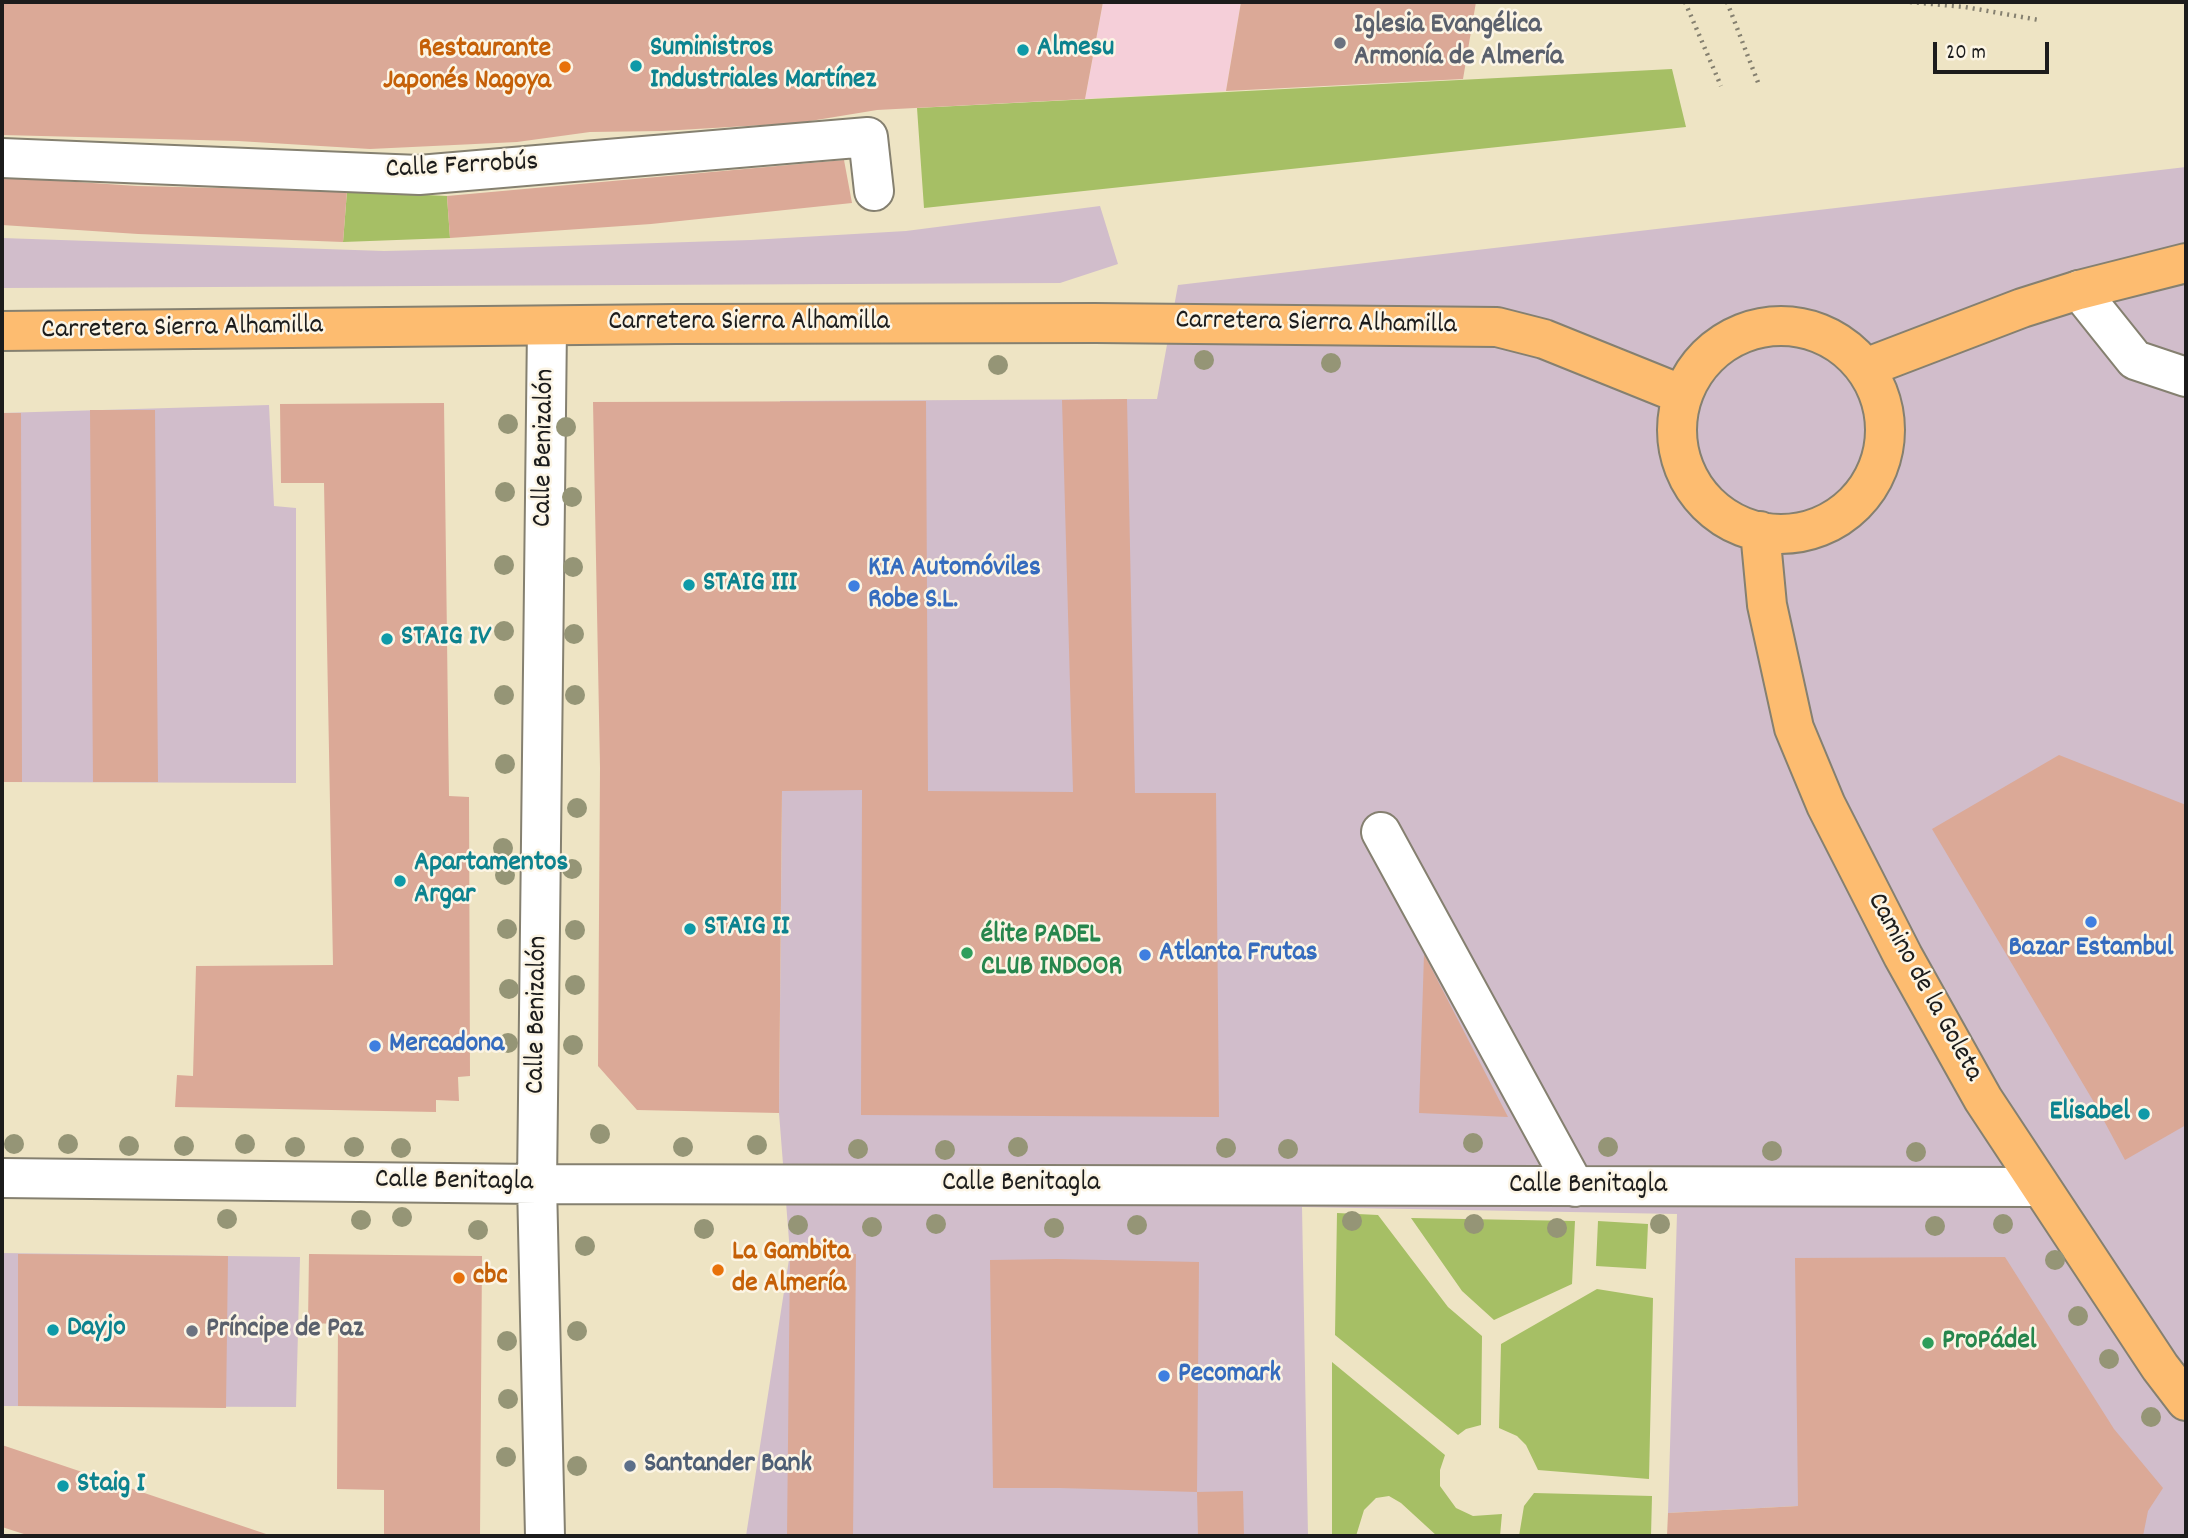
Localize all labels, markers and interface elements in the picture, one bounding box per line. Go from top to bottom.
place label: Iglesia Evangélica Armonía de Almería [1354,10,1563,76]
scale bar [1936,28,2052,72]
place label: Suministros Industriales Martínez [650,33,876,99]
place label: Almesu [1037,33,1114,67]
place label: Restaurante Japonés Nagoya [383,34,551,100]
marker: Iglesia Evangélica Armonía de Almería [1332,35,1348,51]
text: 20 m [1946,39,1986,69]
marker: Almesu [1015,42,1031,58]
marker: Suministros Industriales Martínez [628,58,644,74]
marker: Restaurante Japonés Nagoya [557,59,573,75]
street label: Calle Ferrobús [385,147,539,189]
street label: Carretera Sierra Alhamilla [1175,306,1457,344]
street label: Carretera Sierra Alhamilla [608,307,890,341]
street label: Carretera Sierra Alhamilla [41,311,323,349]
street label: Calle Benizalón [528,368,564,528]
place label: KIA Automóviles Robe S.L. [868,553,1041,619]
place label: STAIG III [703,568,797,602]
marker: STAIG III [681,577,697,593]
marker: KIA Automóviles Robe S.L. [846,578,862,594]
place label: STAIG IV [401,622,491,656]
marker: STAIG IV [379,631,395,647]
place label: Apartamentos Argar [414,848,568,914]
marker: Apartamentos Argar [392,873,408,889]
street label: Camino de la Goleta [1857,888,1989,1088]
place label: STAIG II [704,912,789,946]
marker: Bazar Estambul [2083,914,2099,930]
place label: élite PADEL CLUB INDOOR [981,920,1122,986]
marker: STAIG II [682,921,698,937]
place label: Bazar Estambul [2008,933,2174,967]
street label: Calle Benizalón [521,935,557,1095]
place label: Atlanta Frutas [1159,938,1317,972]
marker: élite PADEL CLUB INDOOR [959,945,975,961]
marker: Atlanta Frutas [1137,947,1153,963]
place label: Mercadona [389,1029,504,1063]
marker: Mercadona [367,1038,383,1054]
place label: Elisabel [2049,1097,2130,1131]
marker: Elisabel [2136,1106,2152,1122]
street label: Calle Benitagla [375,1165,533,1201]
street label: Calle Benitagla [942,1168,1100,1202]
street label: Calle Benitagla [1509,1170,1667,1204]
place label: La Gambita de Almería [732,1237,850,1303]
place label: cbc [473,1261,508,1295]
marker: La Gambita de Almería [710,1262,726,1278]
marker: cbc [451,1270,467,1286]
place label: Dayjo [67,1313,126,1347]
place label: Príncipe de Paz [206,1314,364,1348]
marker: Dayjo [45,1322,61,1338]
marker: Príncipe de Paz [184,1323,200,1339]
place label: ProPádel [1942,1326,2036,1360]
marker: ProPádel [1920,1335,1936,1351]
place label: Pecomark [1178,1359,1281,1393]
marker: Pecomark [1156,1368,1172,1384]
place label: Santander Bank [644,1449,812,1483]
marker: Santander Bank [622,1458,638,1474]
place label: Staig I [77,1469,145,1503]
marker: Staig I [55,1478,71,1494]

